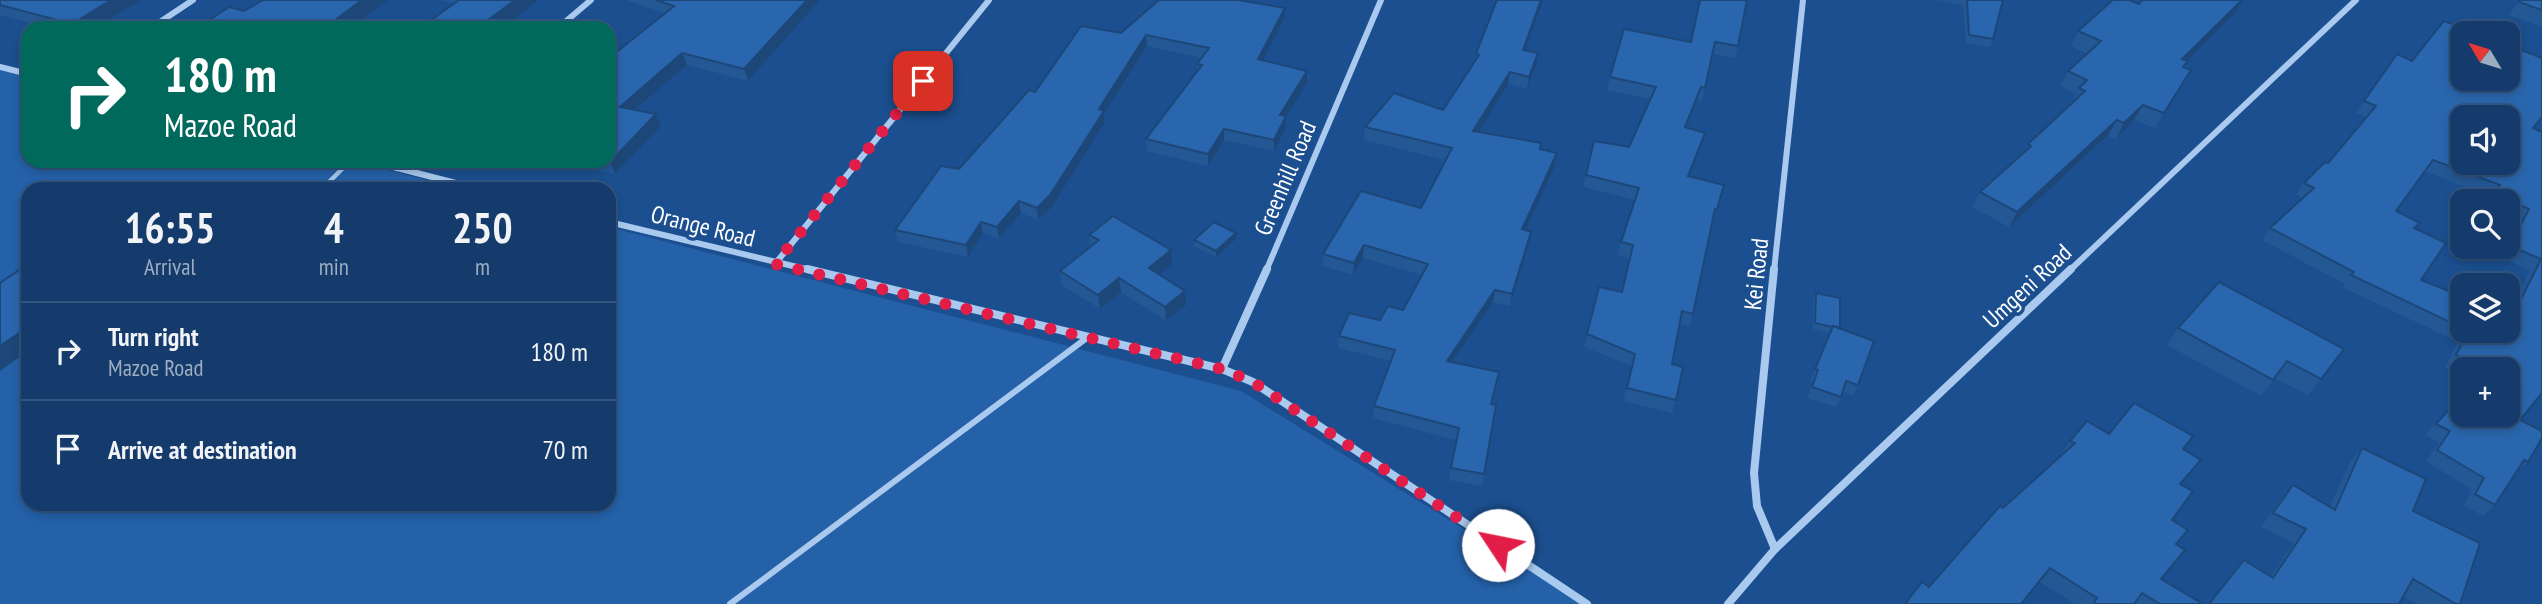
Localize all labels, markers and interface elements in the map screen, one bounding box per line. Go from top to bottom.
north arrow [2450,21,2520,91]
map controls [2450,21,2520,427]
text: 180 m [164,42,277,106]
icon: right [49,49,140,140]
pin [893,51,953,111]
icon: arrive [904,62,942,100]
text: Mazoe Road [164,104,297,146]
button: sound [2450,105,2520,175]
street label: Greenhill Road [1247,116,1323,240]
button: search [2450,189,2520,259]
street label: Orange Road [648,198,758,254]
text: 16:55 [124,200,215,255]
text: 4 [324,200,344,255]
text: 250 [452,200,513,255]
street label: Kei Road [1737,237,1775,311]
street label: Umgeni Road [1976,237,2078,335]
text: Arrival [144,252,196,281]
text: min [319,252,349,281]
text: m [475,252,490,281]
button: layers [2450,273,2520,343]
text: Turn right [108,320,199,353]
icon: right [49,332,87,370]
text: 180 m [530,335,588,368]
text: Mazoe Road [108,353,203,382]
button: + [2450,357,2520,427]
icon: arrive [49,430,87,468]
text: Arrive at destination [108,433,297,466]
text: 70 m [542,433,588,466]
position arrow [1461,508,1535,582]

